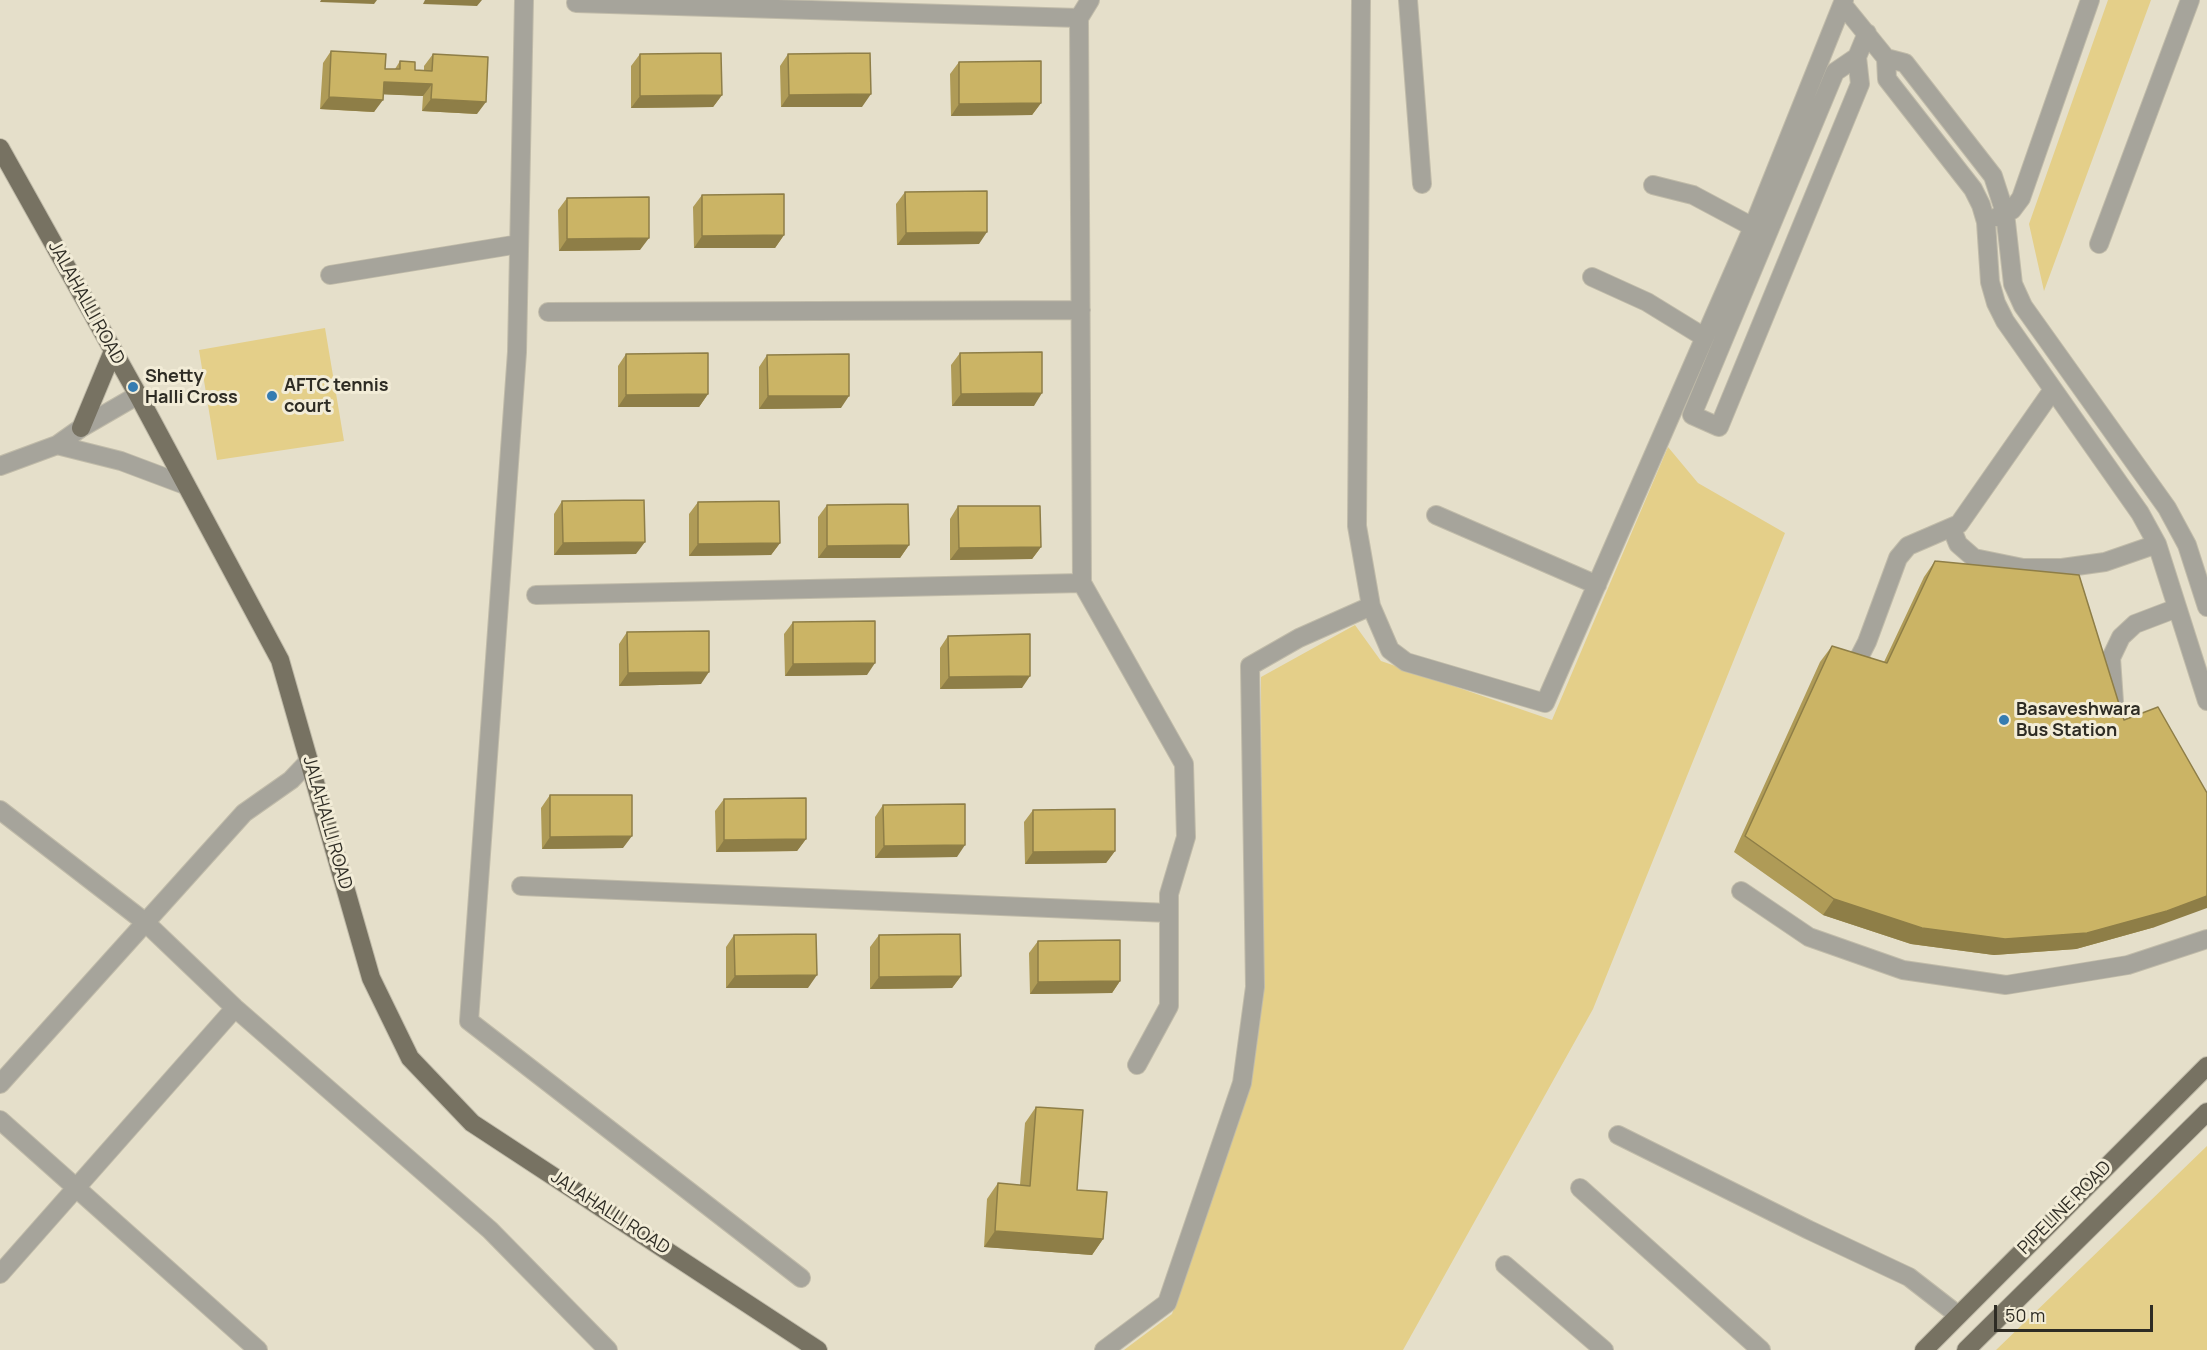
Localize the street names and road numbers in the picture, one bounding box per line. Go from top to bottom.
street label: JALAHALLI ROAD [43,238,129,368]
street label: JALAHALLI ROAD [298,754,356,892]
street label: PIPELINE ROAD [2014,1157,2116,1259]
street label: JALAHALLI ROAD [547,1167,673,1259]

